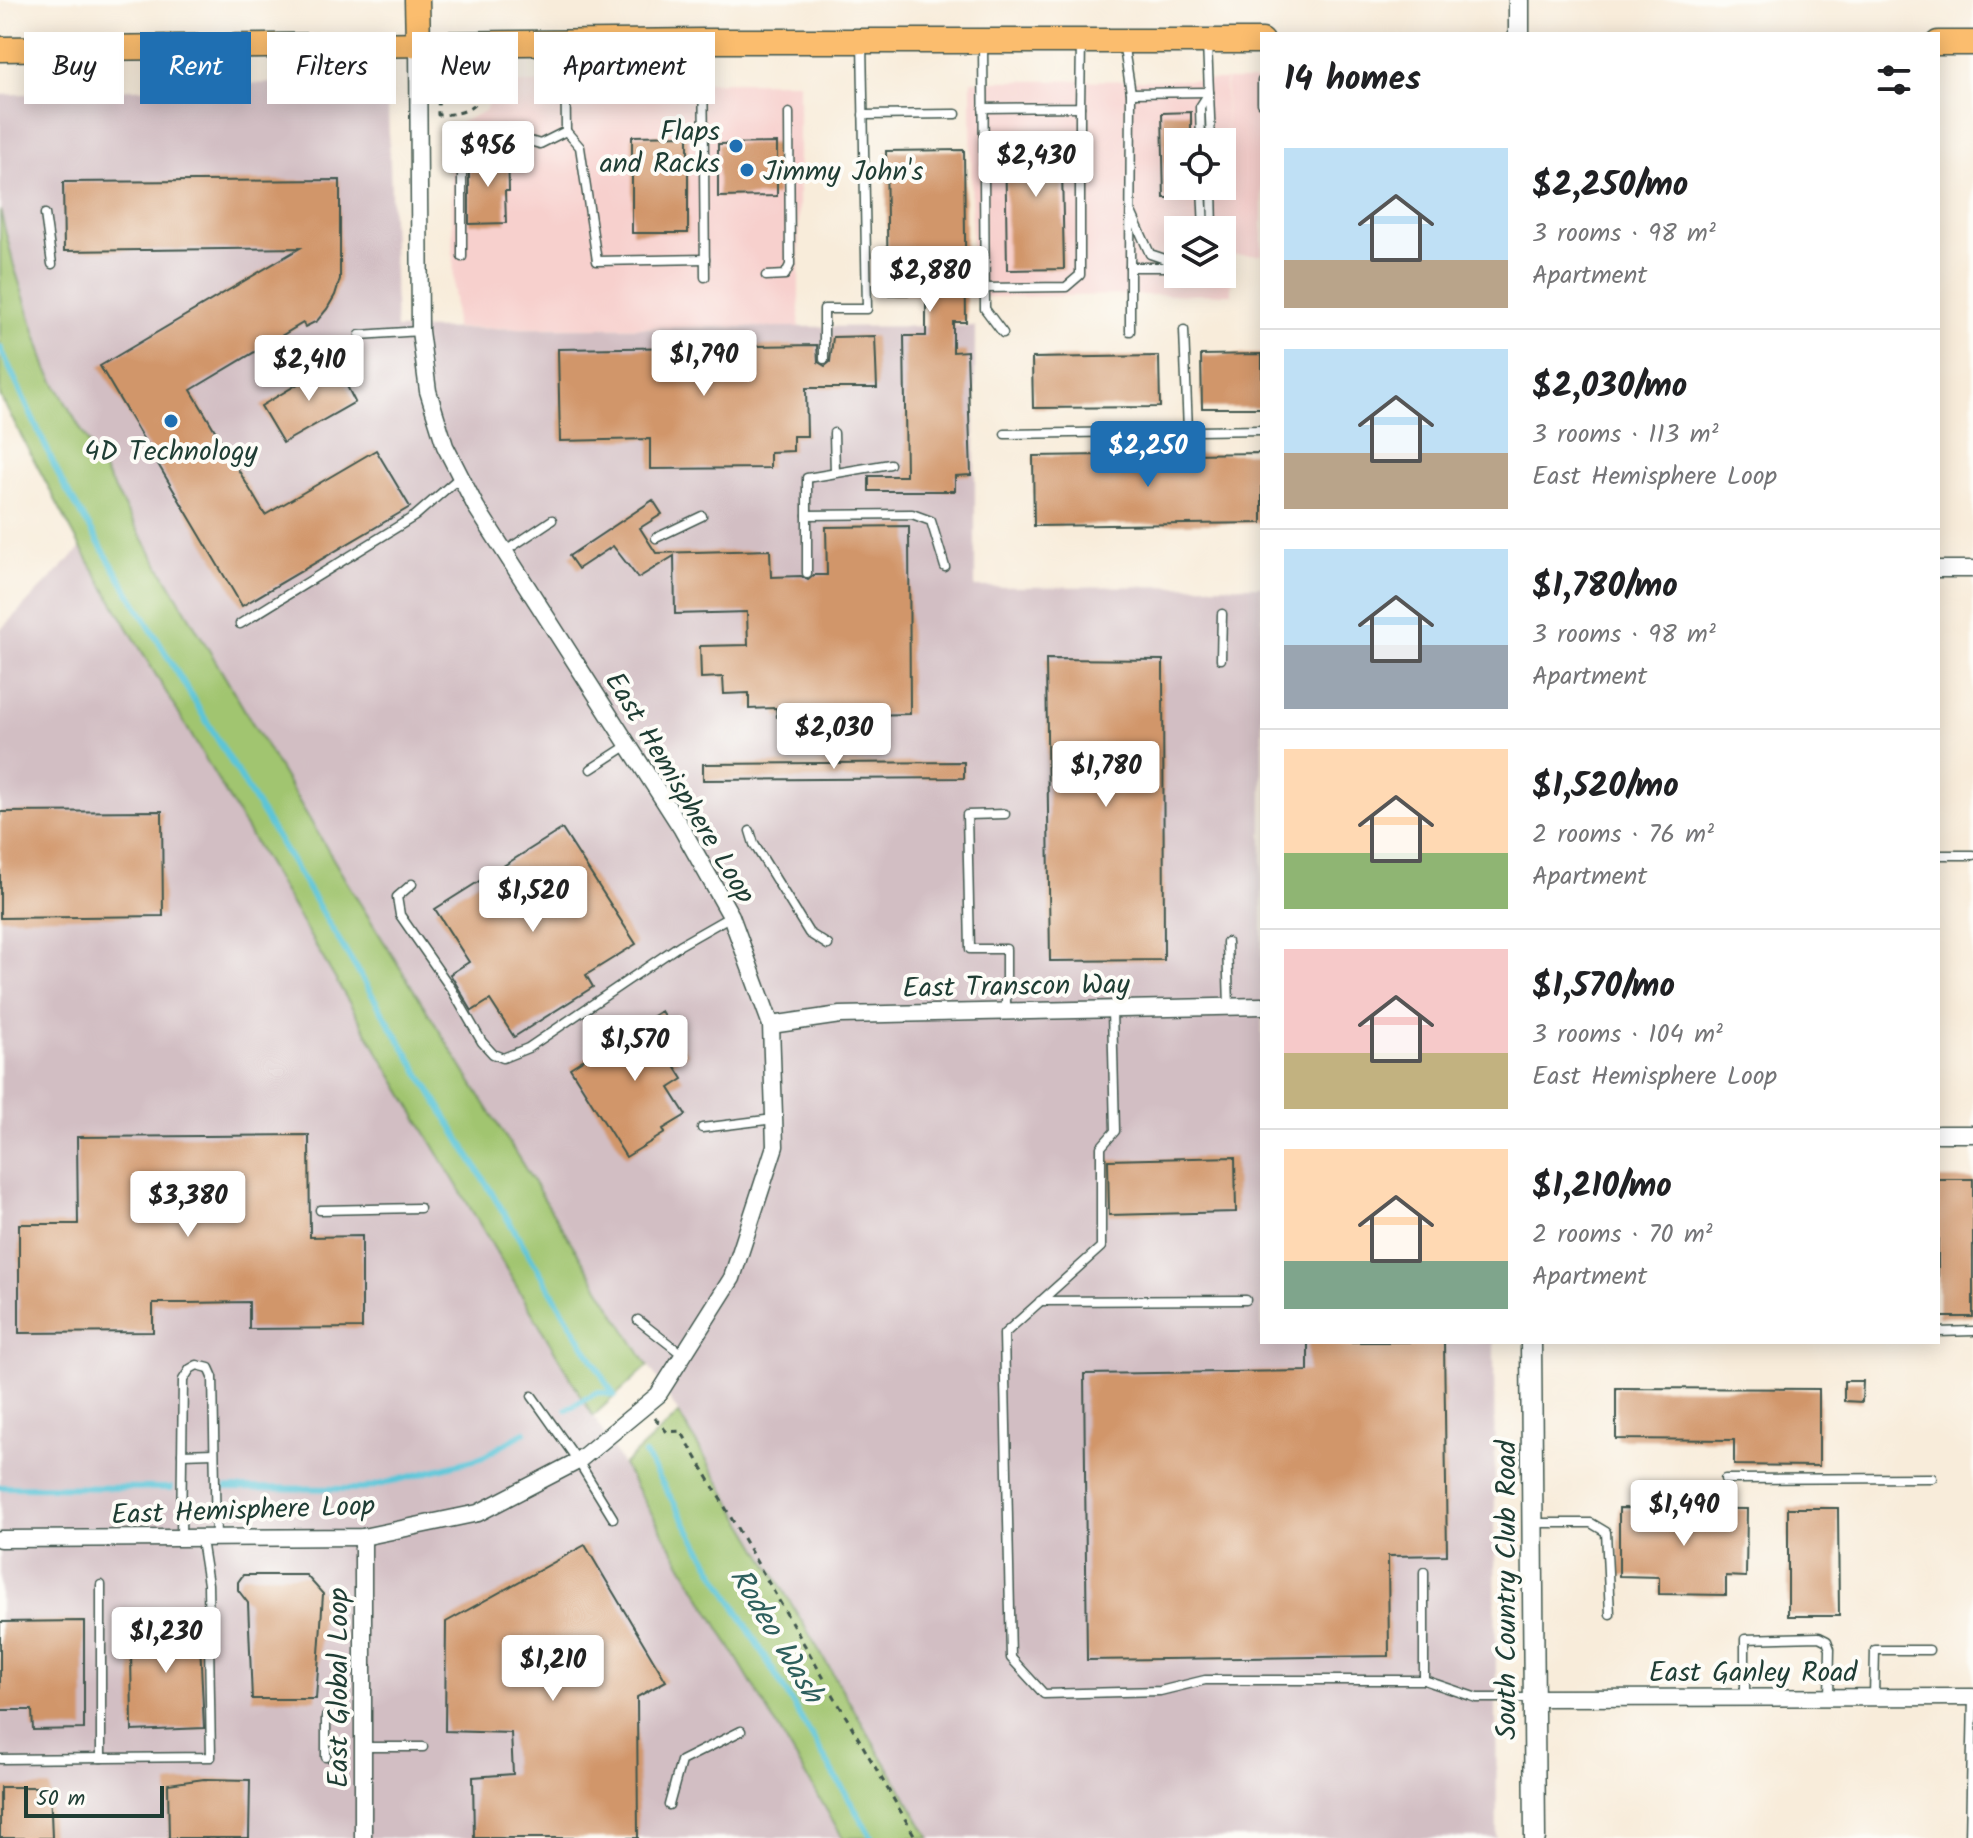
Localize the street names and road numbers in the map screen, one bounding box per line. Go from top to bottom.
street label: East Hemisphere Loop [592,664,766,913]
street label: East Transcon Way [902,963,1131,1012]
street label: South Country Club Road [1485,1439,1530,1740]
street label: East Hemisphere Loop [110,1484,376,1539]
street label: East Global Loop [317,1588,362,1788]
street label: East Ganley Road [1649,1651,1858,1696]

